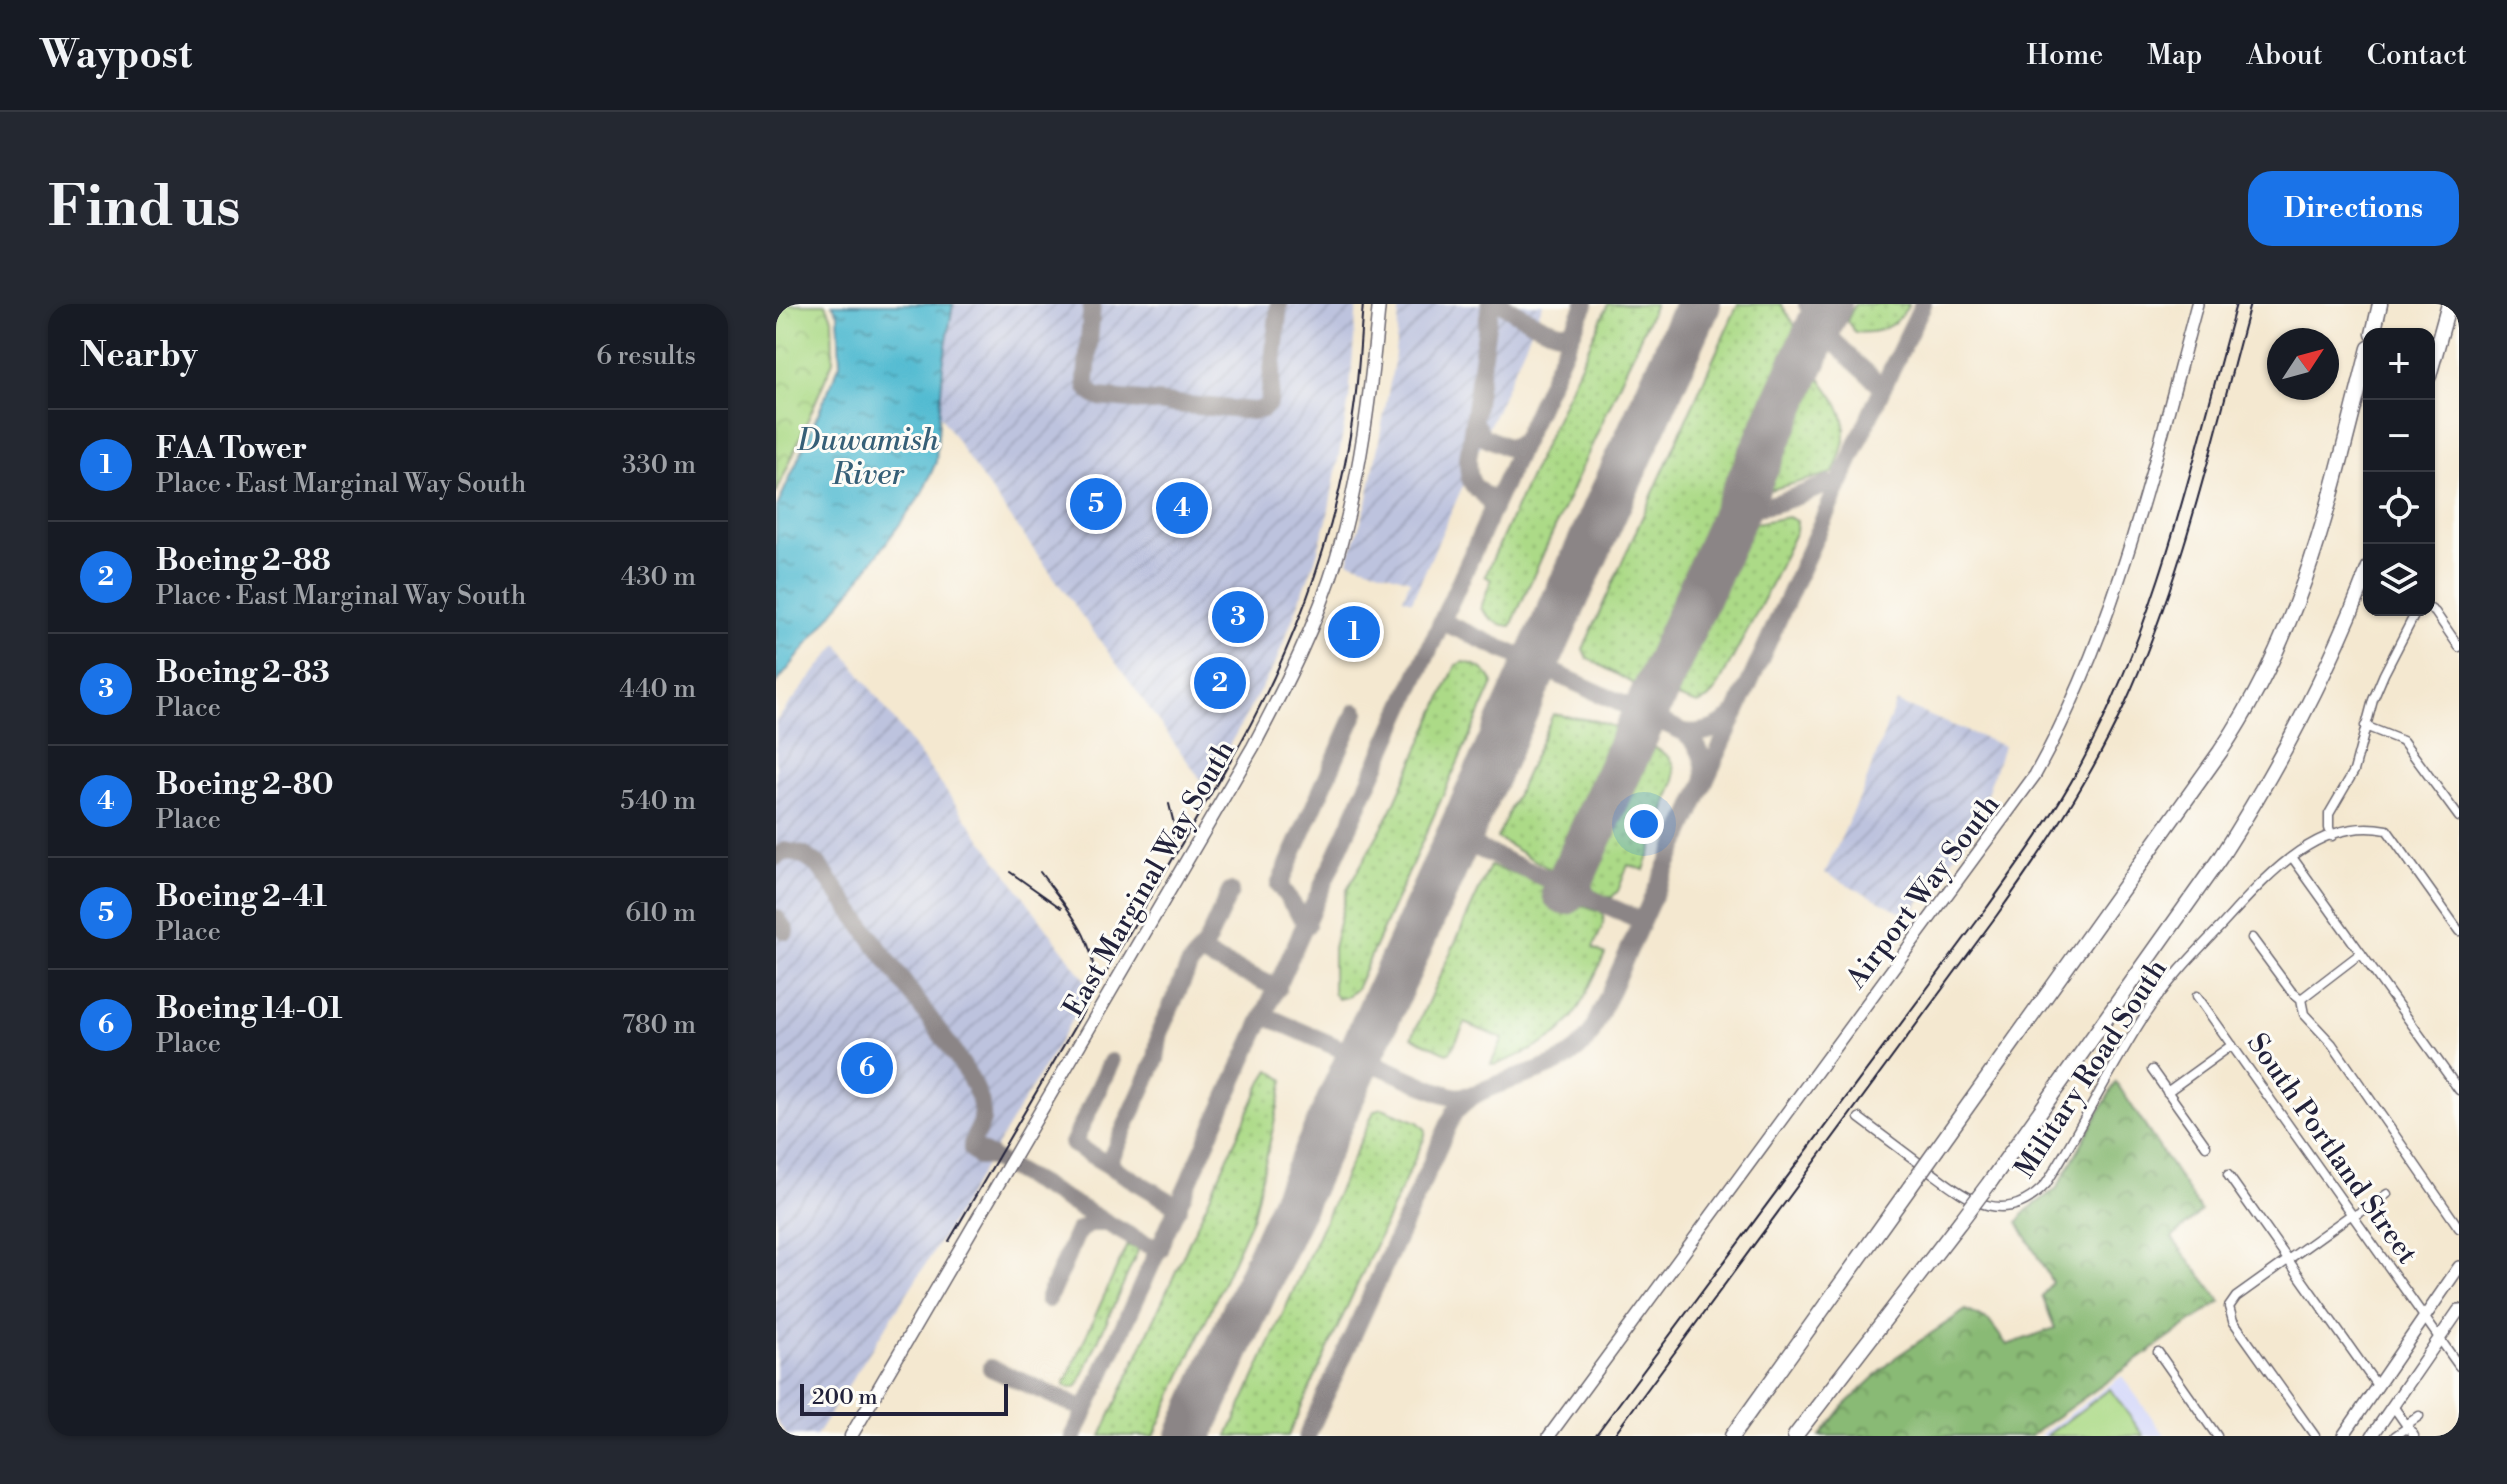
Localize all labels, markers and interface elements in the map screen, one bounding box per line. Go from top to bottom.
text: Waypost [40,32,192,79]
text: Home [2027,38,2103,73]
text: Map [2147,38,2202,73]
text: About [2246,38,2323,73]
text: Contact [2367,38,2467,73]
button: Directions [2248,171,2459,246]
text: Find us [48,173,241,243]
north arrow [2267,328,2339,400]
map controls [2363,328,2435,616]
button: + [2363,328,2435,400]
text: Nearby [80,335,198,377]
text: 6 results [596,340,696,372]
button: − [2363,400,2435,472]
water label: Duwamish River [796,422,939,494]
text: FAA Tower [156,430,307,468]
text: 1 [100,449,112,481]
text: 330 m [622,449,696,481]
text: Place · East Marginal Way South [156,468,526,500]
button: locate [2363,472,2435,544]
pin: 5 [1070,474,1122,534]
pin: 4 [1156,478,1208,538]
text: Boeing 2-88 [156,542,331,580]
button: layers [2363,544,2435,616]
text: 2 [98,561,114,593]
text: 430 m [621,561,696,593]
text: Place · East Marginal Way South [156,580,526,612]
pin: 3 [1212,587,1264,647]
pin: 1 [1328,602,1380,662]
pin: 2 [1194,653,1246,713]
text: Boeing 2-83 [156,654,330,692]
text: 3 [98,673,114,705]
text: 440 m [619,673,696,705]
text: Place [156,692,221,724]
street label: East Marginal Way South [1056,734,1243,1023]
text: Boeing 2-80 [156,766,334,804]
text: 4 [97,785,115,817]
text: 540 m [620,785,696,817]
street label: Airport Way South [1838,788,2008,996]
text: Place [156,804,221,836]
your location [1624,804,1664,844]
text: Boeing 2-41 [156,878,327,916]
text: 5 [98,897,114,929]
text: 610 m [625,897,696,929]
text: Place [156,916,221,948]
street label: Military Road South [2008,953,2175,1185]
text: Boeing 14-01 [156,990,342,1028]
text: 6 [98,1009,114,1041]
text: 780 m [622,1009,696,1041]
street label: South Portland Street [2239,1027,2425,1271]
text: Place [156,1028,221,1060]
pin: 6 [841,1038,893,1098]
scale bar [800,1380,1008,1416]
text: 200 m [812,1384,878,1411]

